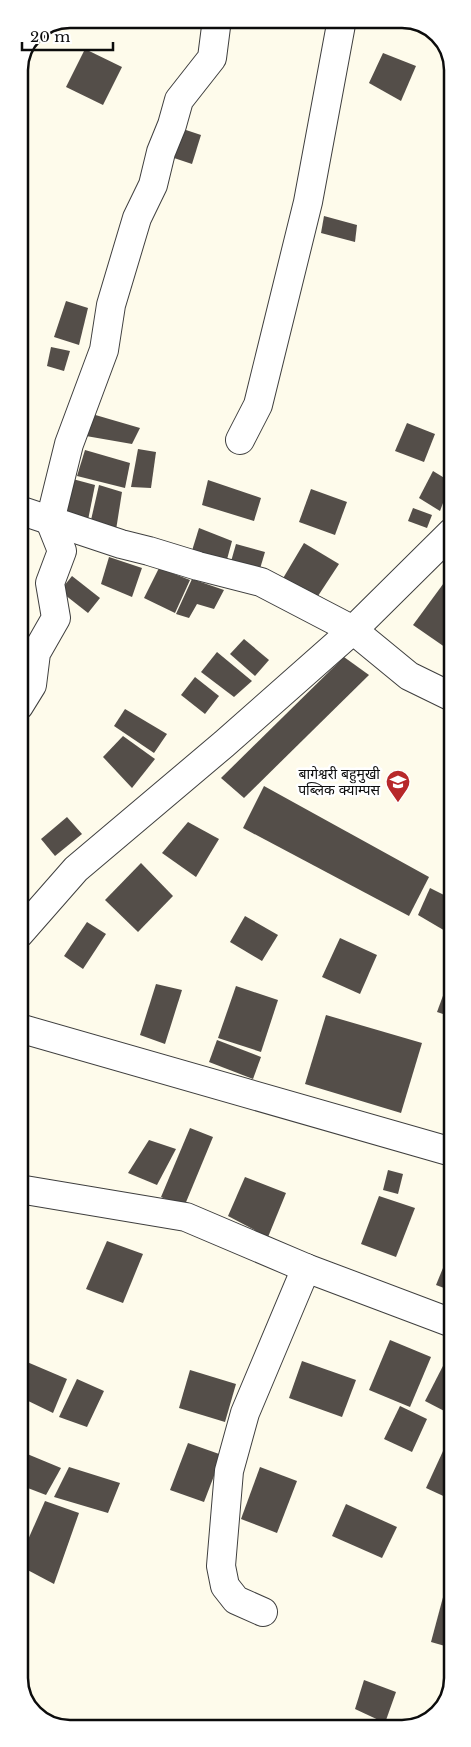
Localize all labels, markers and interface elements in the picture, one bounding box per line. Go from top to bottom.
scale bar [22,20,114,52]
text: 20 m [30,27,70,46]
place label: बागेश्वरी बहुमुखी पब्लिक क्याम्पस [298,765,381,799]
school or university icon: बागेश्वरी बहुमुखी पब्लिक क्याम्पस [385,769,411,803]

